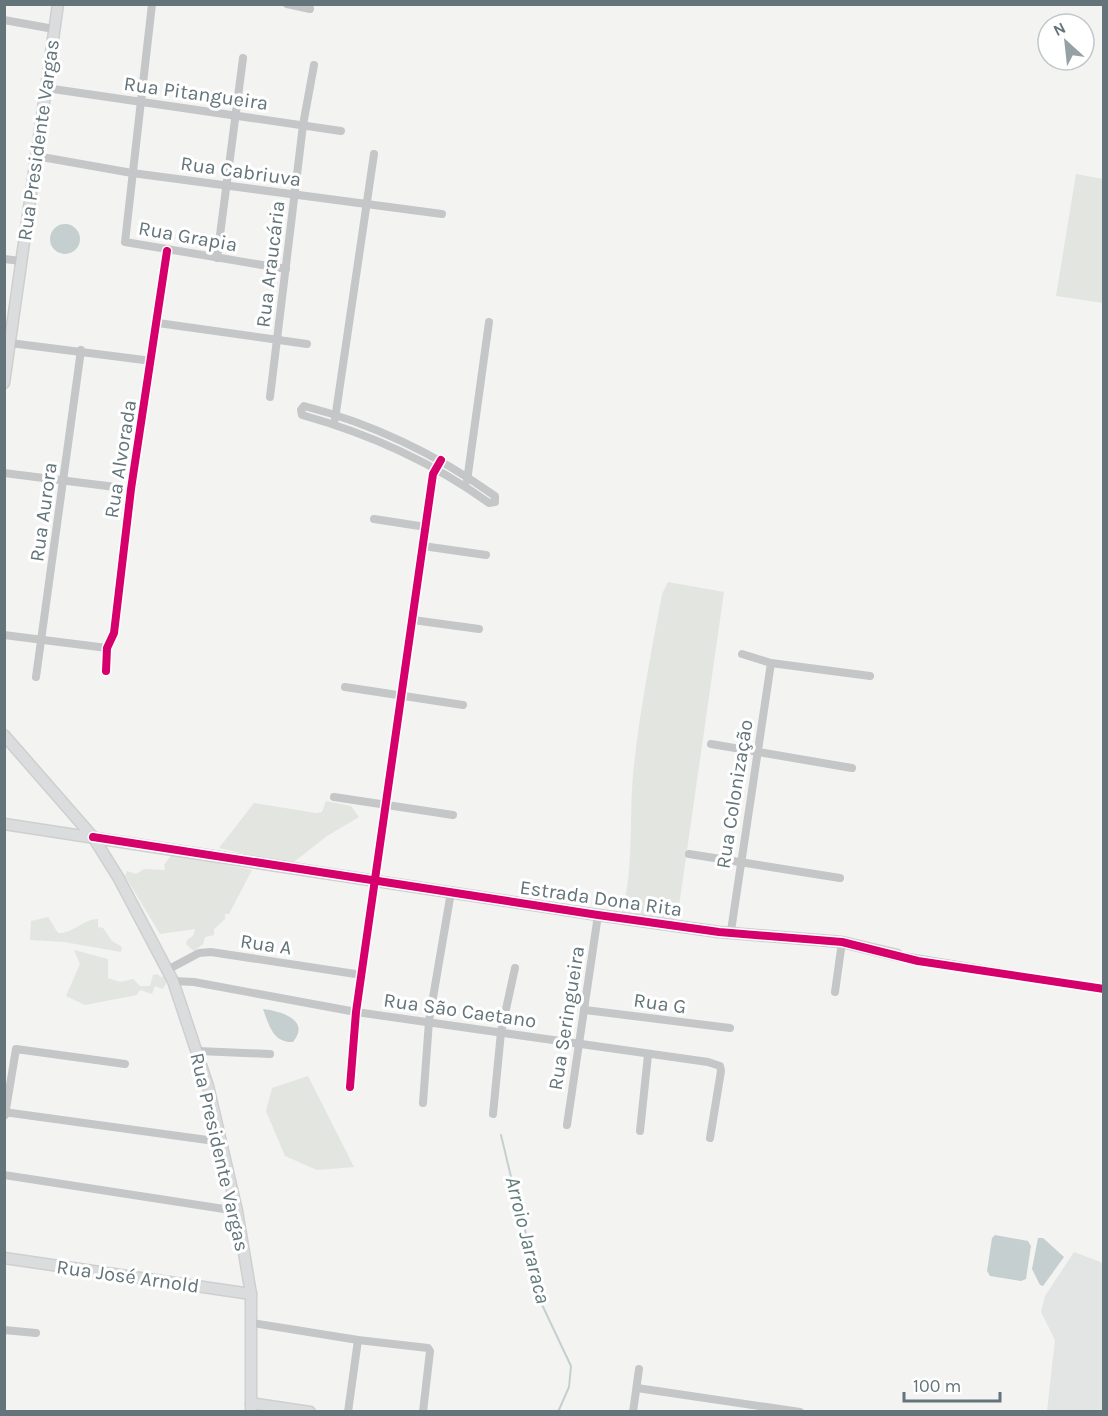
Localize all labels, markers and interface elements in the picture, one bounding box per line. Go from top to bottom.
north arrow [1036,12,1096,72]
text: N [1050,18,1069,40]
street label: Rua Presidente Vargas [13,38,64,242]
street label: Rua Pitangueira [122,72,270,115]
street label: Rua Cabriuva [179,152,303,191]
street label: Rua Araucária [251,199,290,329]
street label: Rua Grapia [137,216,239,256]
street label: Rua Alvorada [100,398,141,520]
street label: Rua Aurora [25,461,62,563]
street label: Rua Colonização [711,718,758,870]
street label: Estrada Dona Rita [518,876,684,921]
street label: Rua A [239,930,293,959]
street label: Rua Seringueira [544,944,589,1092]
street label: Rua São Caetano [382,988,538,1033]
street label: Rua G [632,988,688,1019]
street label: Rua Presidente Vargas [185,1051,254,1254]
water label: Arroio Jararaca [501,1174,555,1306]
street label: Rua José Arnold [55,1255,201,1298]
scale bar [904,1365,1000,1403]
text: 100 m [913,1375,961,1397]

